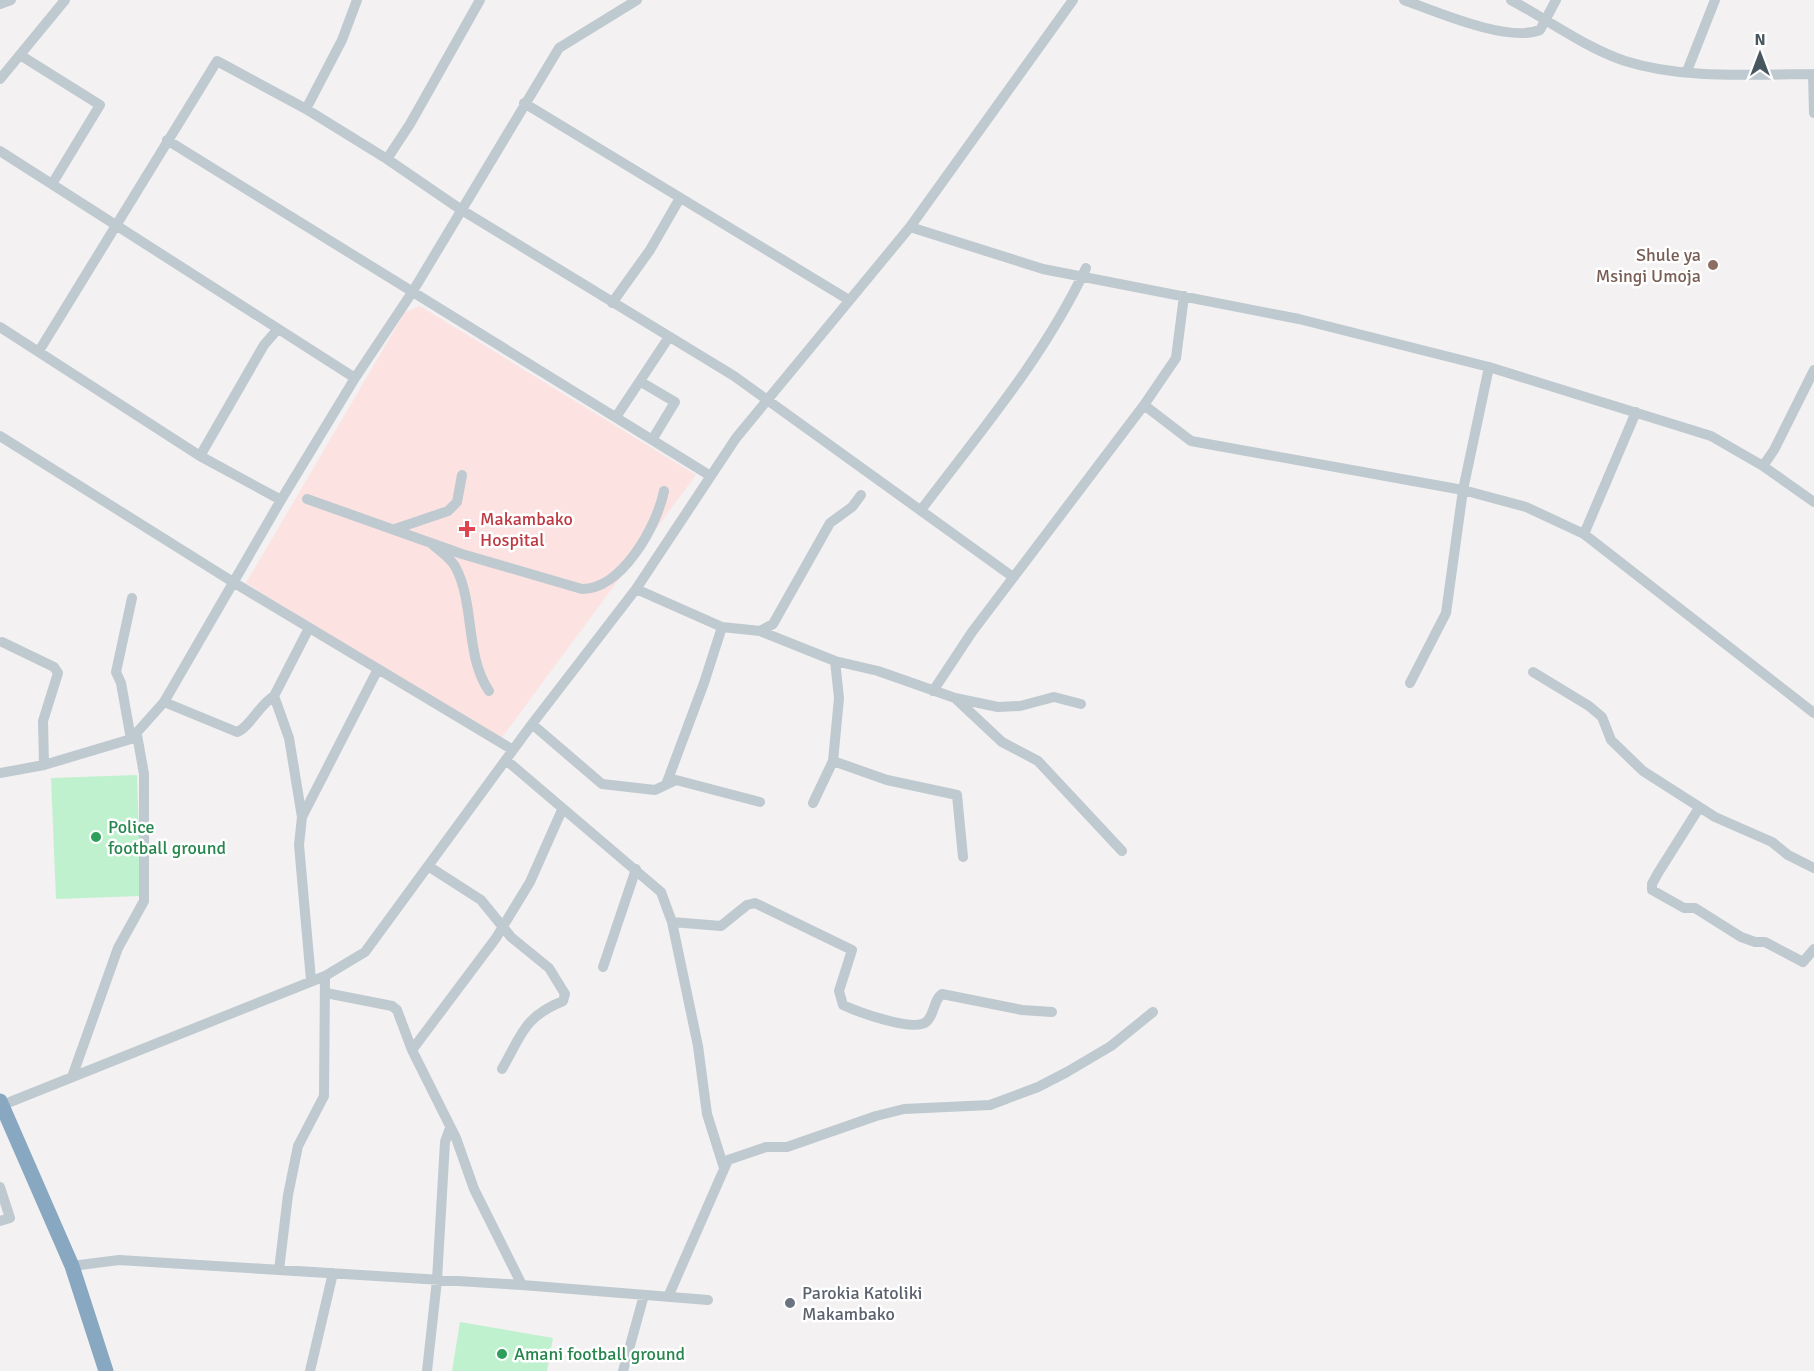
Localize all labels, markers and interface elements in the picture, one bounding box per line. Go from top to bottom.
north arrow [1730,24,1790,84]
text: N [1754,30,1766,50]
place label: Shule ya Msingi Umoja [1596,244,1701,287]
marker: Shule ya Msingi Umoja [1706,258,1720,272]
place label: Makambako Hospital [480,508,573,551]
marker: Makambako Hospital [458,520,476,538]
place label: Police football ground [108,816,226,859]
marker: Police football ground [89,830,103,844]
place label: Parokia Katoliki Makambako [802,1282,923,1325]
marker: Parokia Katoliki Makambako [783,1296,797,1310]
place label: Amani football ground [514,1343,685,1365]
marker: Amani football ground [495,1347,509,1361]

